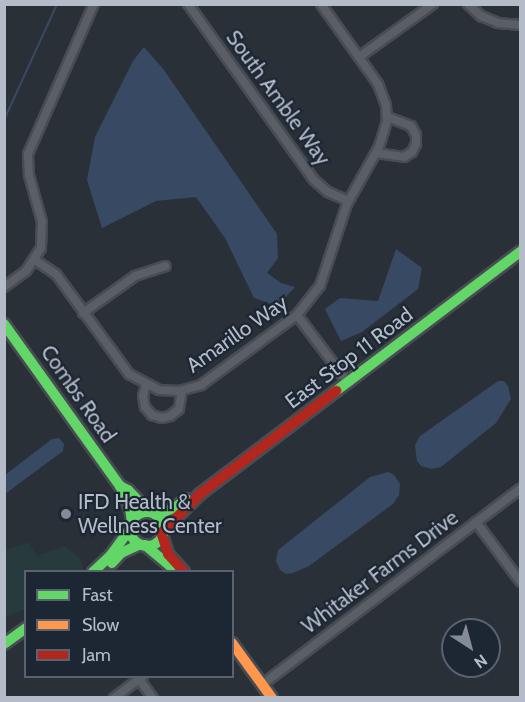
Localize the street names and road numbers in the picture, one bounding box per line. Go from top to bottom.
street label: South Amble Way [221,26,335,170]
street label: Amarillo Way [181,290,293,378]
street label: East Stop 11 Road [280,302,418,414]
street label: Combs Road [35,340,121,448]
street label: Whitaker Farms Drive [297,505,463,639]

